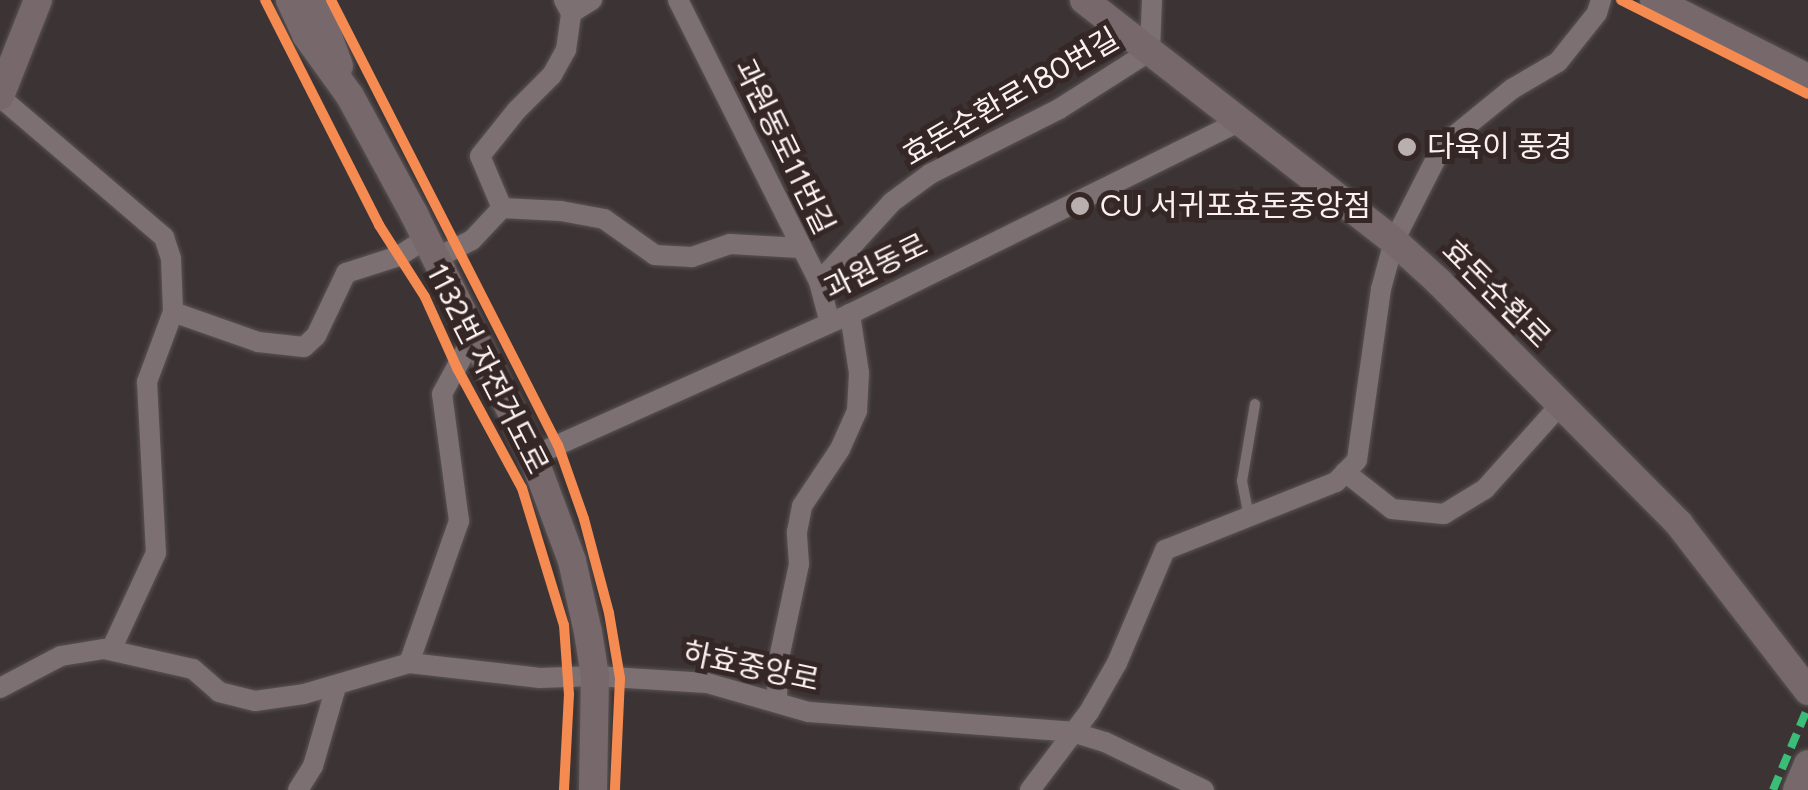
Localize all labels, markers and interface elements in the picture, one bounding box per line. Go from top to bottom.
street label: 효돈순환로180번길 [897,21,1125,173]
street label: 과원동로11번길 [726,54,842,240]
place label: 다육이 풍경 [1427,129,1572,165]
marker: 다육이 풍경 [1396,136,1418,158]
place label: CU 서귀포효돈중앙점 [1100,188,1371,224]
marker: CU 서귀포효돈중앙점 [1069,195,1091,217]
street label: 과원동로 [818,227,934,307]
street label: 효돈순환로 [1434,232,1558,356]
street label: 1132번 자전거도로 [419,258,555,480]
street label: 하효중앙로 [680,635,822,699]

